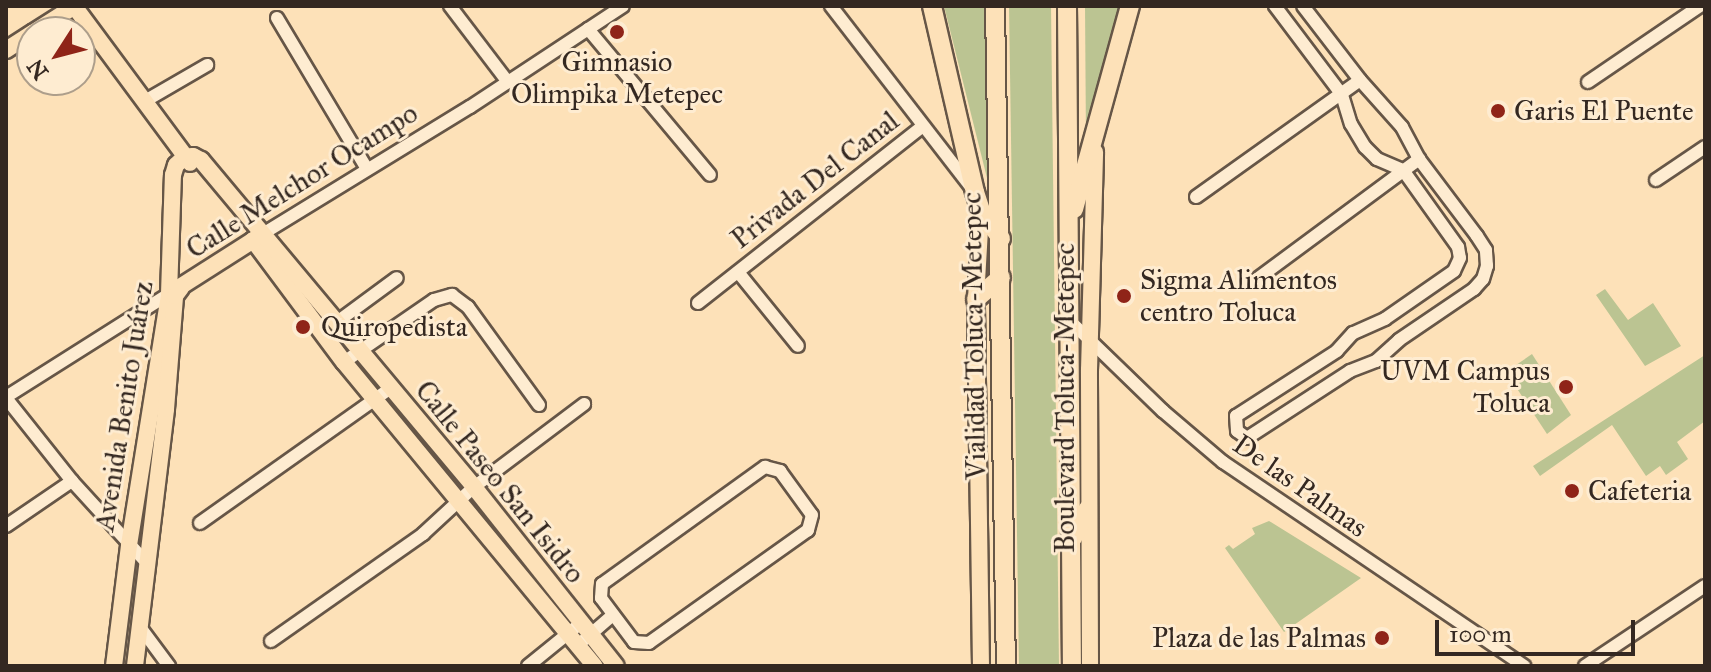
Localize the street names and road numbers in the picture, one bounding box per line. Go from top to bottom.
street label: Calle Melchor Ocampo [180,96,424,266]
street label: Privada Del Canal [724,104,906,256]
street label: Vialidad Toluca-Metepec [955,192,993,480]
street label: Boulevard Toluca-Metepec [1048,243,1082,553]
street label: Avenida Benito Juárez [88,279,160,533]
street label: Calle Paseo San Isidro [408,374,592,590]
street label: De las Palmas [1227,428,1373,544]

